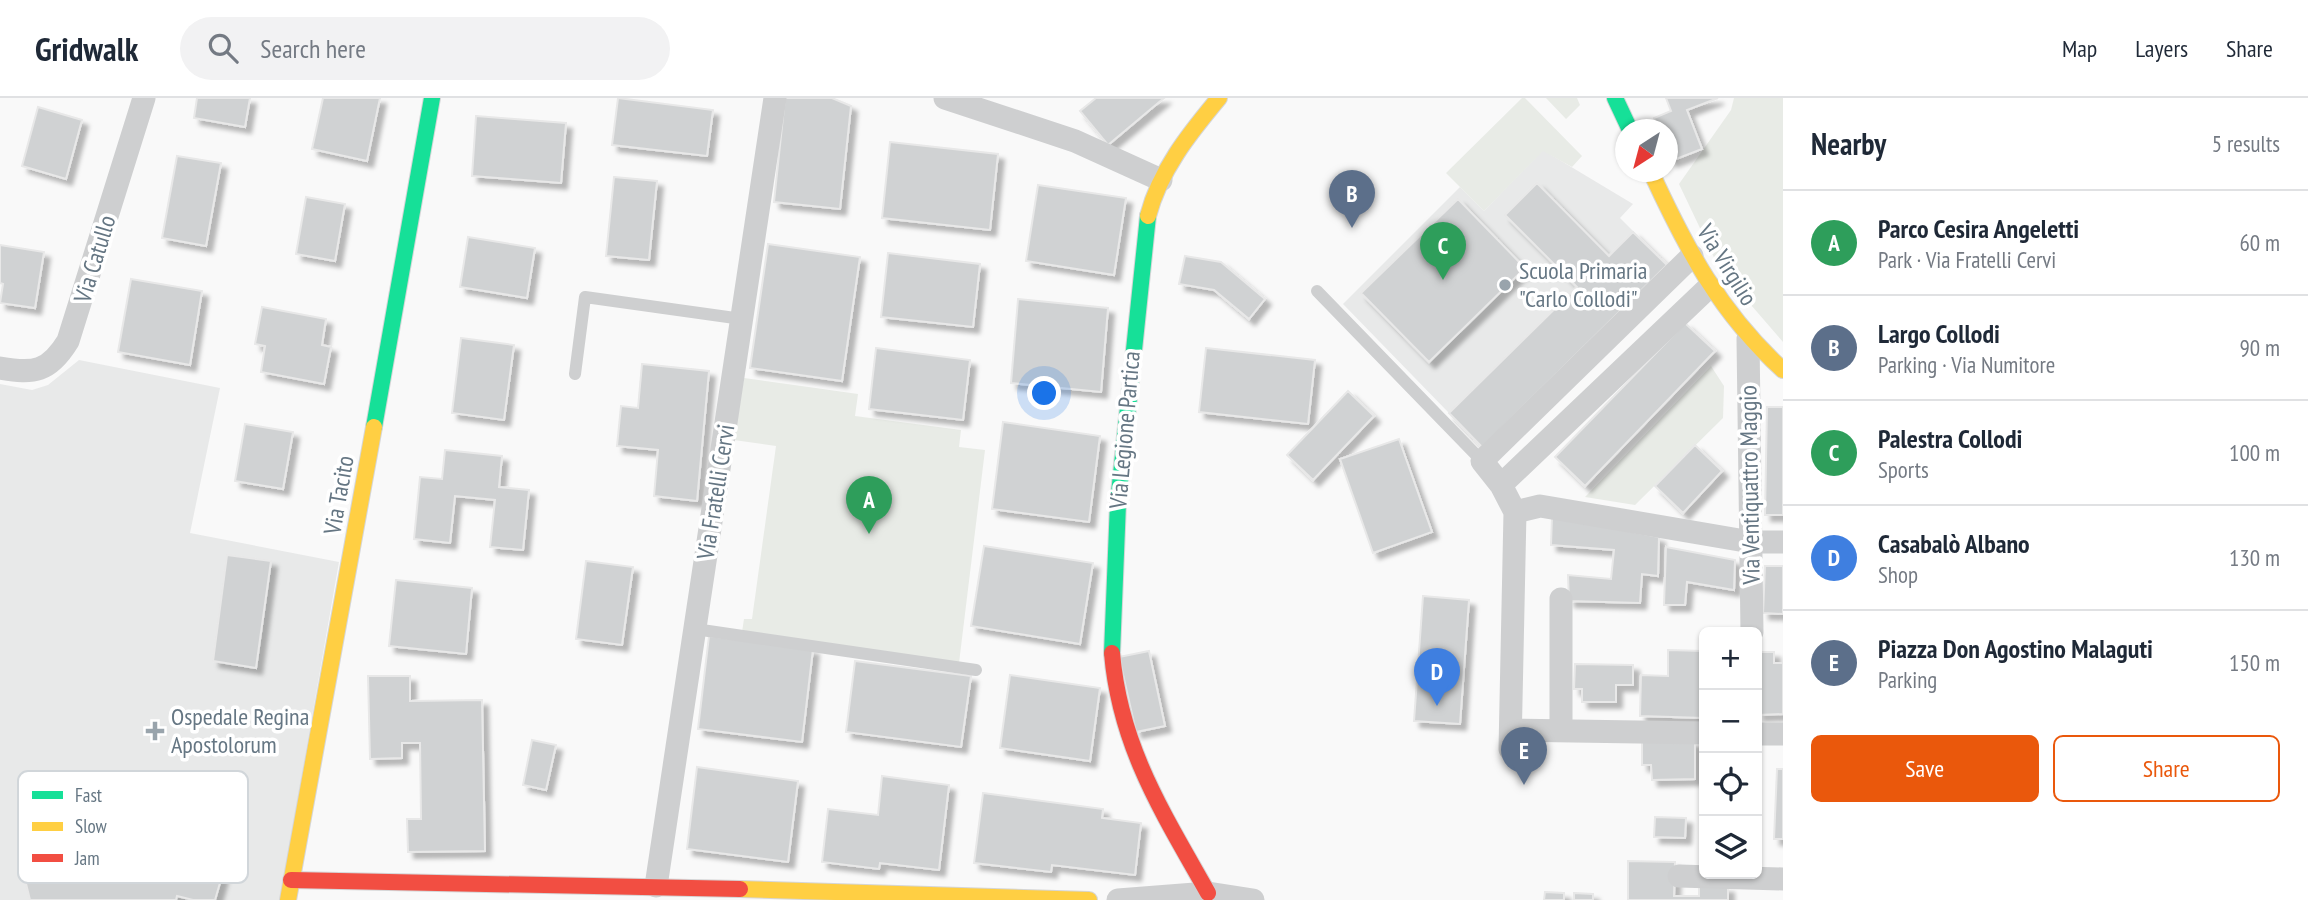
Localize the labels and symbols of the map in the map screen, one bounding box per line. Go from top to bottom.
north arrow [1615,119,1678,182]
pin: B [1329,170,1375,228]
street label: Via Catullo [66,211,122,307]
street label: Via Virgilio [1690,217,1764,311]
pin: C [1420,222,1466,280]
place label: Scuola Primaria "Carlo Collodi" [1519,255,1647,314]
marker: Scuola Primaria "Carlo Collodi" [1497,277,1513,293]
street label: Via Legione Partica [1102,350,1147,511]
your location [1027,376,1061,410]
street label: Via Ventiquattro Maggio [1732,385,1767,586]
street label: Via Fratelli Cervi [689,422,741,563]
street label: Via Tacito [316,453,361,538]
pin: A [846,476,892,534]
pin: D [1414,648,1460,706]
place label: Ospedale Regina Apostolorum [171,701,309,760]
marker: Ospedale Regina Apostolorum [145,721,165,741]
pin: E [1501,727,1547,785]
legend [18,771,248,883]
text: Fast [75,783,103,807]
text: Slow [75,814,108,838]
text: Jam [74,846,100,870]

